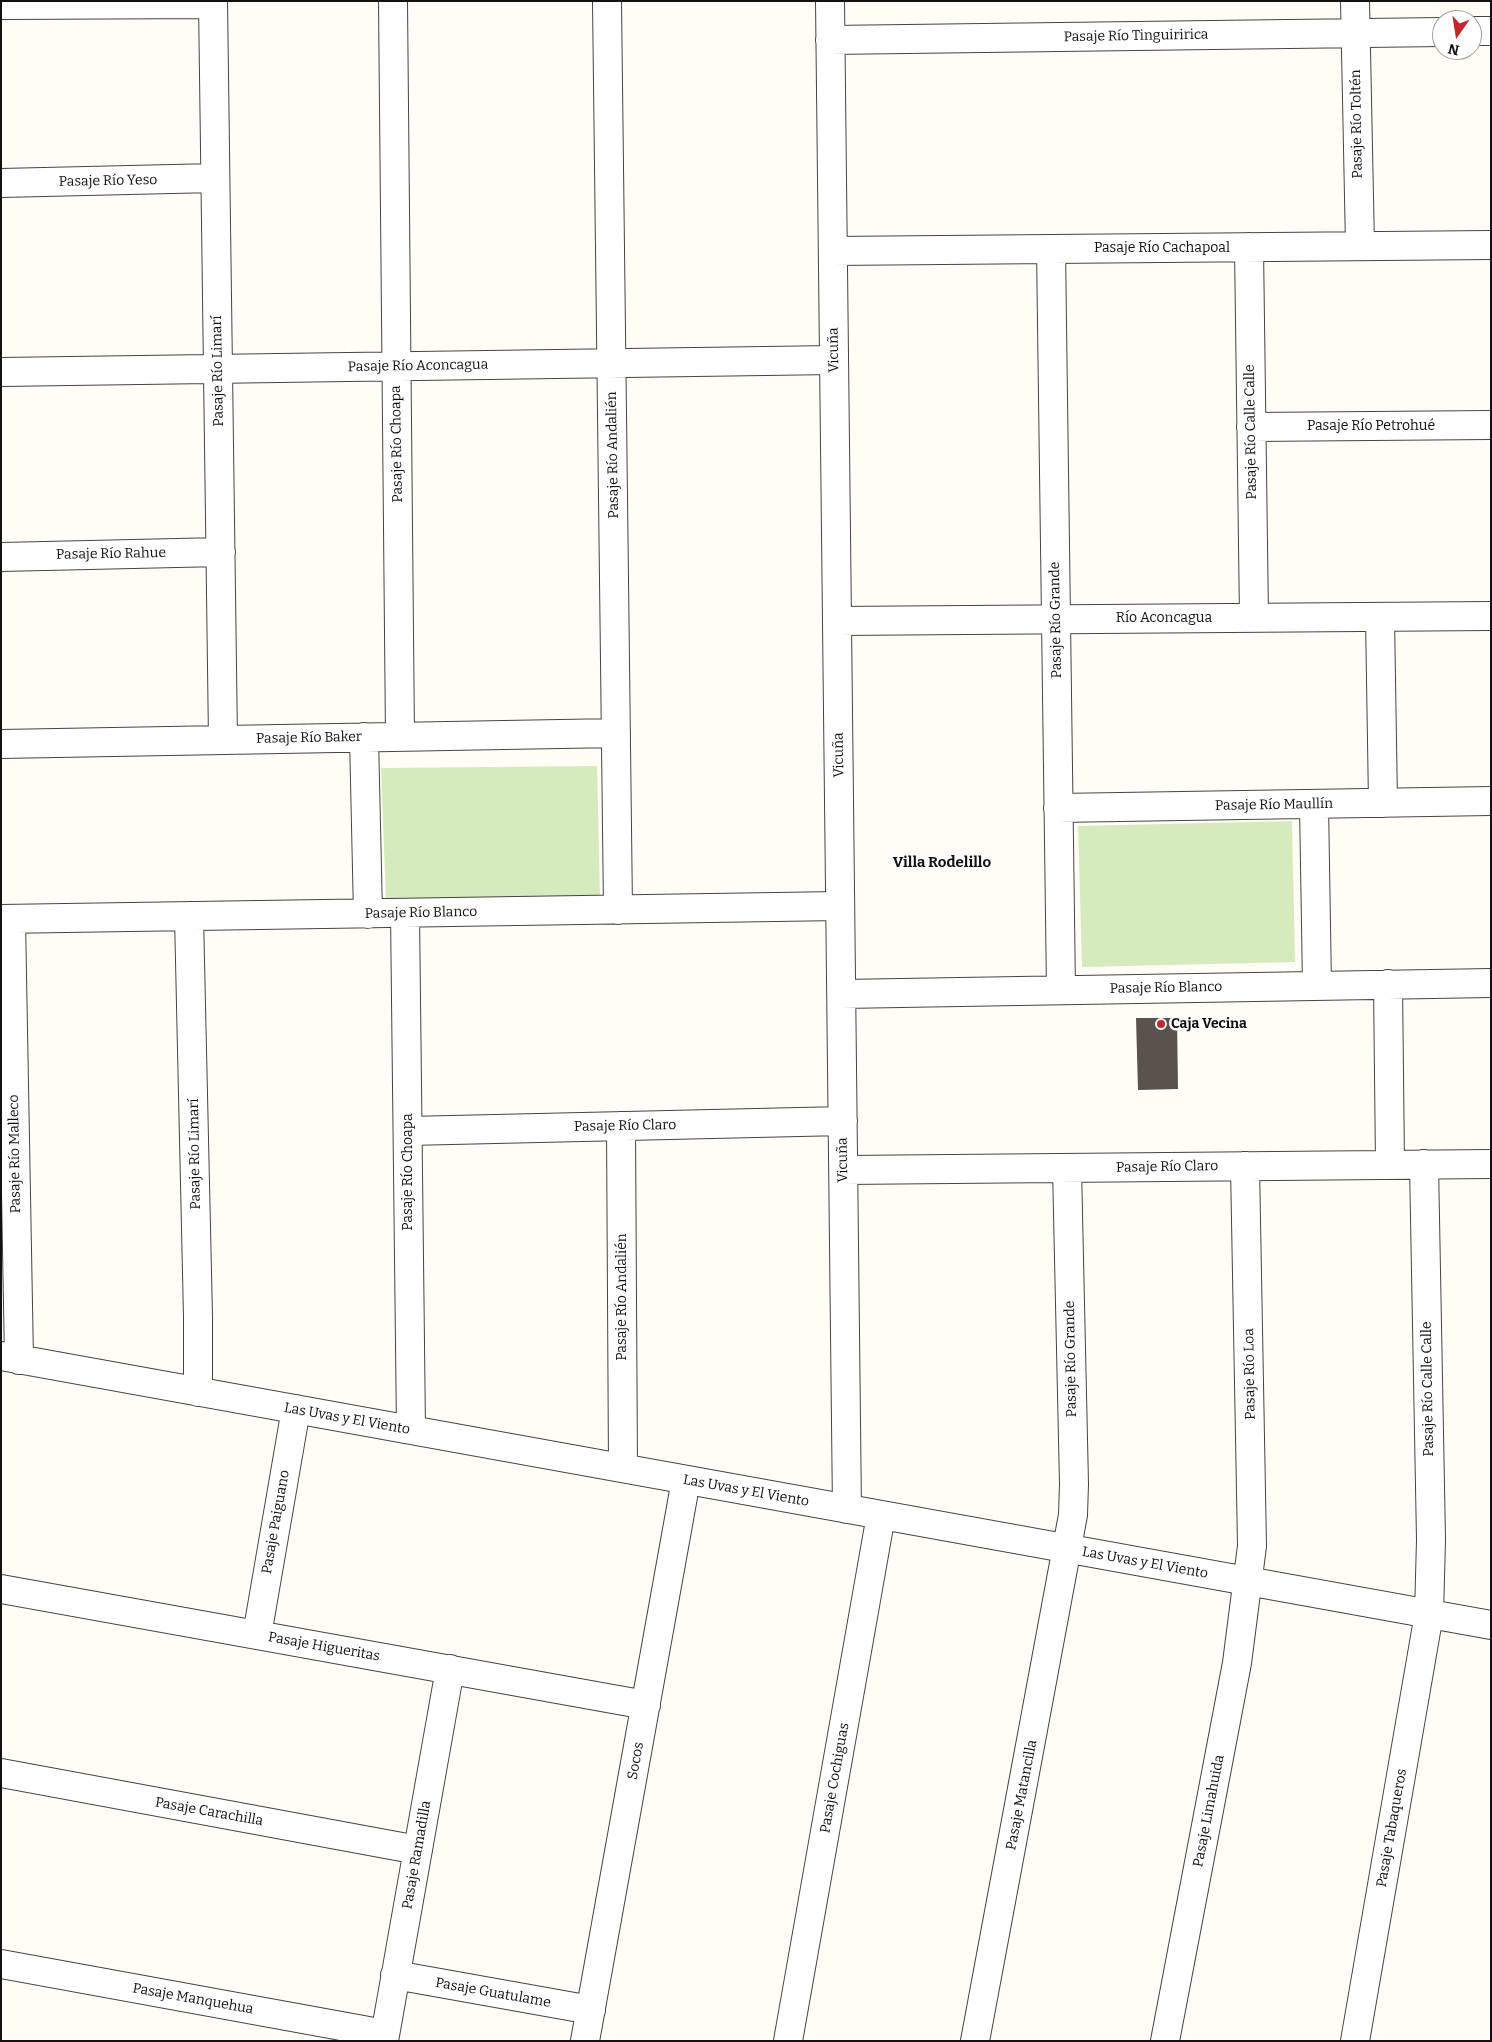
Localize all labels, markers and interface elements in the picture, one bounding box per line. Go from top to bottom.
north arrow [1432,10,1482,60]
street label: Pasaje Río Tinguiririca [1063,26,1209,46]
text: N [1447,40,1461,59]
street label: Pasaje Río Toltén [1348,69,1366,179]
street label: Pasaje Río Yeso [59,172,157,190]
street label: Pasaje Río Cachapoal [1094,240,1230,256]
street label: Pasaje Río Limarí [209,315,227,427]
street label: Vicuña [825,327,843,373]
street label: Pasaje Río Aconcagua [348,356,488,376]
street label: Pasaje Río Calle Calle [1241,364,1261,500]
street label: Pasaje Río Choapa [388,385,406,503]
street label: Pasaje Río Andalién [603,391,623,519]
street label: Pasaje Río Petrohué [1307,418,1435,434]
street label: Pasaje Río Rahue [56,545,166,563]
street label: Pasaje Río Grande [1047,561,1065,679]
street label: Río Aconcagua [1116,610,1212,626]
street label: Pasaje Río Baker [256,729,362,747]
street label: Vicuña [830,732,848,778]
street label: Pasaje Río Maullín [1215,796,1333,814]
district label: Villa Rodelillo [893,854,991,872]
street label: Pasaje Río Blanco [365,904,477,922]
street label: Pasaje Río Blanco [1110,979,1222,997]
place label: Caja Vecina [1171,1016,1247,1032]
marker: Caja Vecina [1155,1018,1167,1030]
street label: Pasaje Río Malleco [6,1094,24,1214]
street label: Pasaje Río Limarí [186,1098,204,1210]
street label: Pasaje Río Choapa [400,1113,416,1231]
street label: Pasaje Río Claro [574,1117,676,1135]
street label: Vicuña [834,1137,852,1183]
street label: Pasaje Río Claro [1116,1158,1218,1176]
street label: Pasaje Río Andalién [614,1233,630,1361]
street label: Pasaje Río Grande [1062,1300,1080,1418]
street label: Pasaje Río Calle Calle [1418,1321,1438,1457]
street label: Pasaje Río Loa [1241,1328,1259,1420]
street label: Las Uvas y El Viento [283,1400,411,1438]
street label: Pasaje Paiguano [259,1469,293,1575]
street label: Las Uvas y El Viento [682,1472,810,1510]
street label: Las Uvas y El Viento [1081,1544,1209,1582]
street label: Pasaje Higueritas [267,1629,381,1665]
street label: Pasaje Cochiguas [817,1722,853,1834]
street label: Pasaje Matancilla [1003,1738,1041,1852]
street label: Socos [624,1741,648,1781]
street label: Pasaje Limahuida [1190,1753,1228,1869]
street label: Pasaje Tabaqueros [1373,1767,1411,1889]
street label: Pasaje Carachilla [154,1794,264,1830]
street label: Pasaje Ramadilla [399,1799,435,1911]
street label: Pasaje Guatulame [434,1975,552,2011]
street label: Pasaje Manquehua [131,1980,255,2018]

